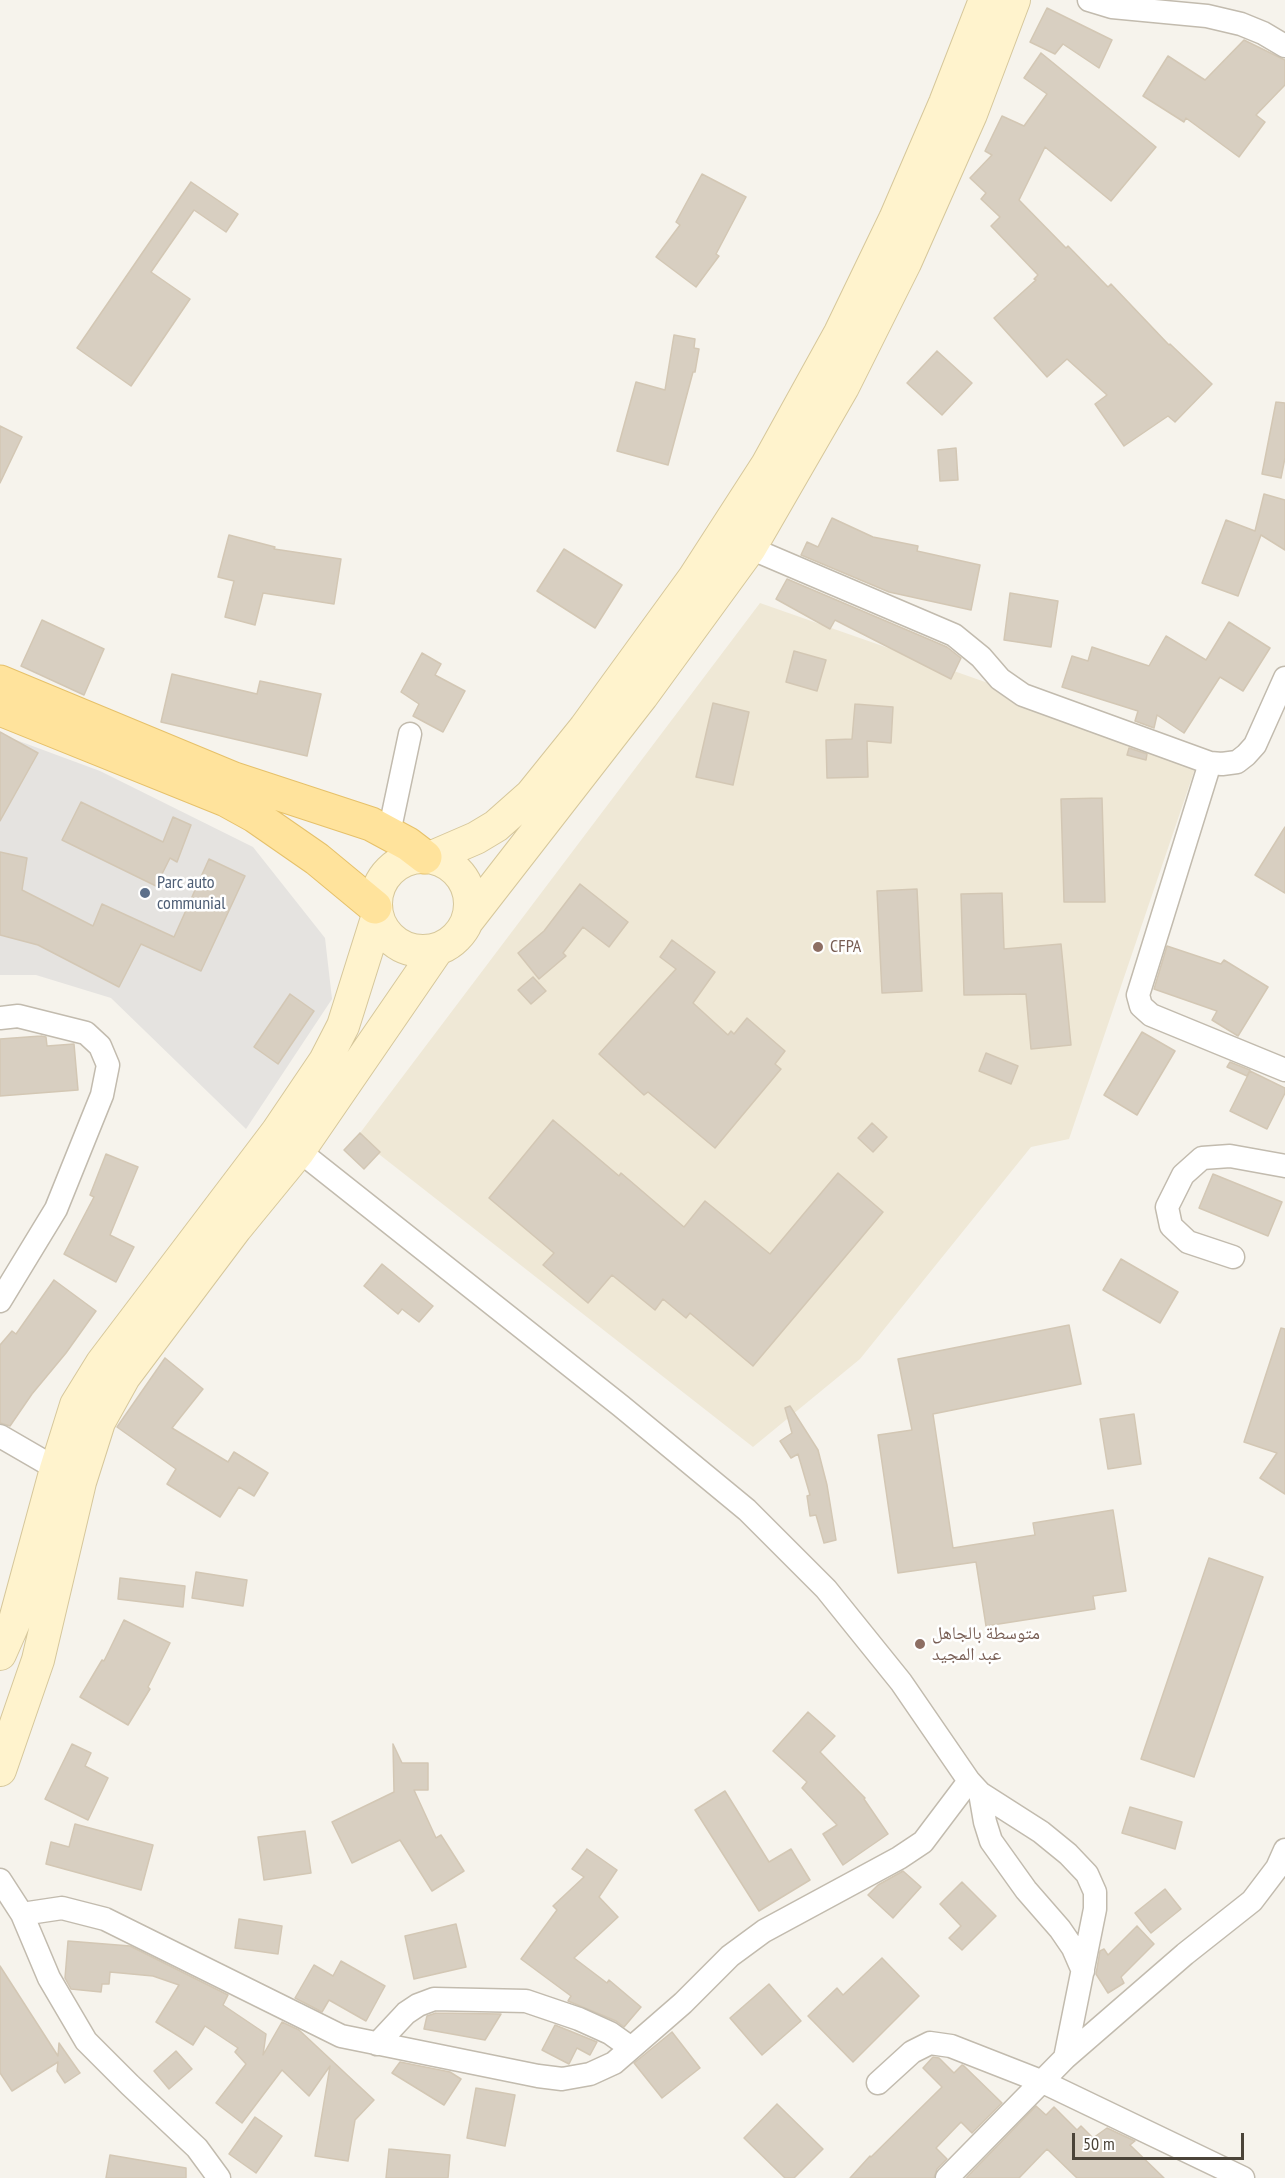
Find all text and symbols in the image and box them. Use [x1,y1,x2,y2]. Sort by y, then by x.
place label: Parc auto communial [157,872,225,914]
marker: Parc auto communial [138,886,152,900]
place label: CFPA [830,936,861,958]
marker: CFPA [811,940,825,954]
place label: متوسطة بالجاهل عبد المجيد [932,1623,1040,1666]
marker: متوسطة بالجاهل عبد المجيد [913,1637,927,1651]
scale bar [1075,2121,1248,2159]
text: 50 m [1083,2132,1115,2155]

